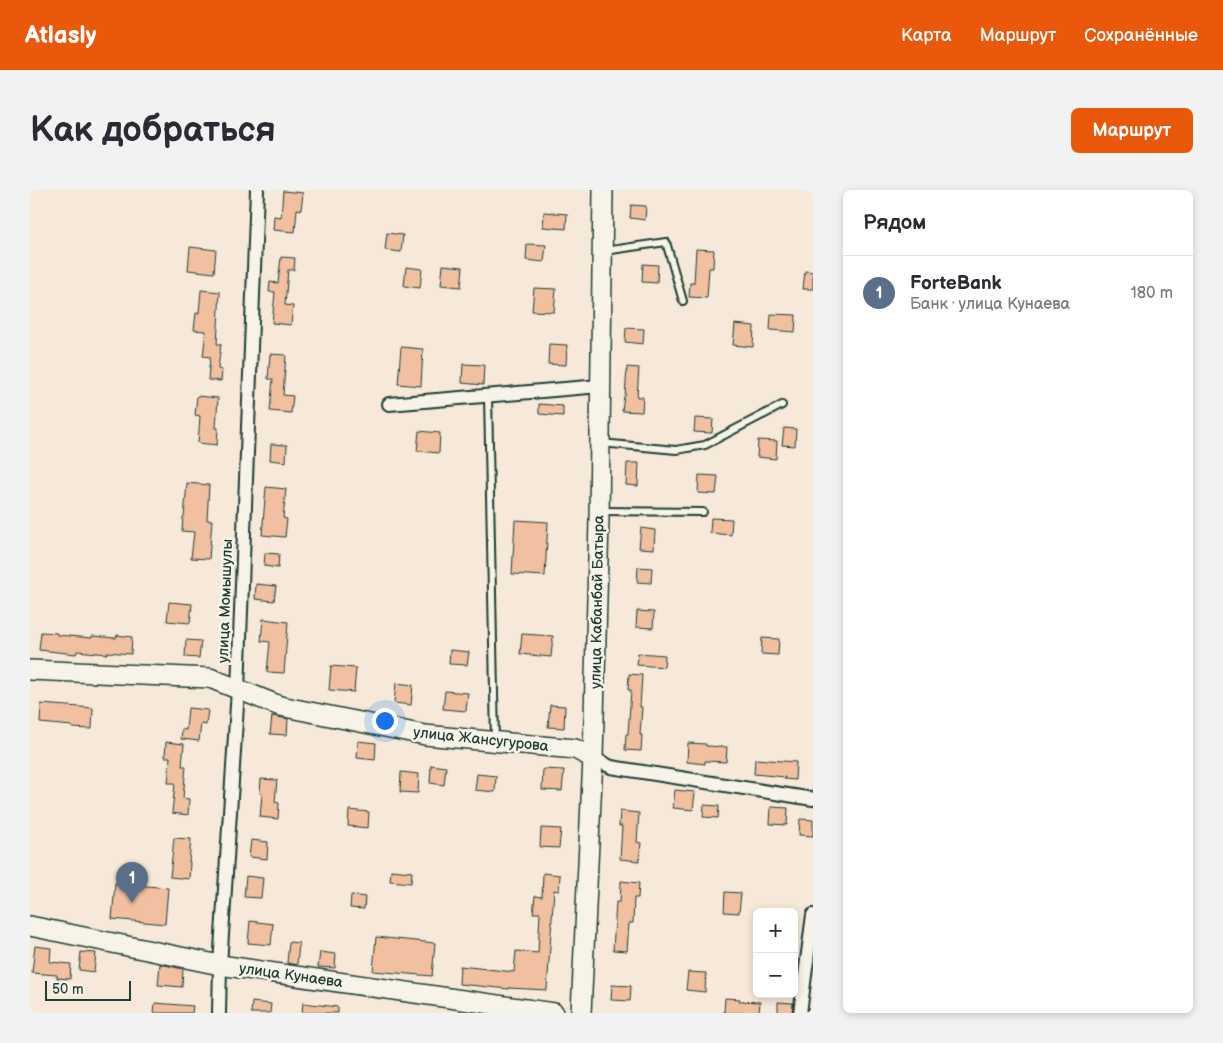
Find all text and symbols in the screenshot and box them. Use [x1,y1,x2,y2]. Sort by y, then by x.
text: Atlasly [25,21,96,50]
text: Карта [901,25,952,46]
text: Маршрут [980,25,1056,46]
text: Сохранённые [1084,25,1198,46]
button: Маршрут [1071,108,1193,153]
text: Как добраться [30,109,276,152]
text: Рядом [863,210,926,235]
text: ForteBank [910,272,1002,295]
text: 1 [876,284,882,303]
text: 180 m [1131,284,1173,303]
text: Банк · улица Кунаева [910,295,1070,314]
street label: улица Кабанбай Батыра [586,515,609,689]
street label: улица Момышулы [214,539,237,664]
your location [372,708,398,734]
street label: улица Жансугурова [412,723,550,756]
pin: 1 [116,862,148,903]
map controls [753,908,798,998]
button: + [753,908,798,953]
button: − [753,953,798,998]
street label: улица Кунаева [238,959,344,992]
scale bar [45,978,131,1001]
text: 50 m [52,981,84,998]

